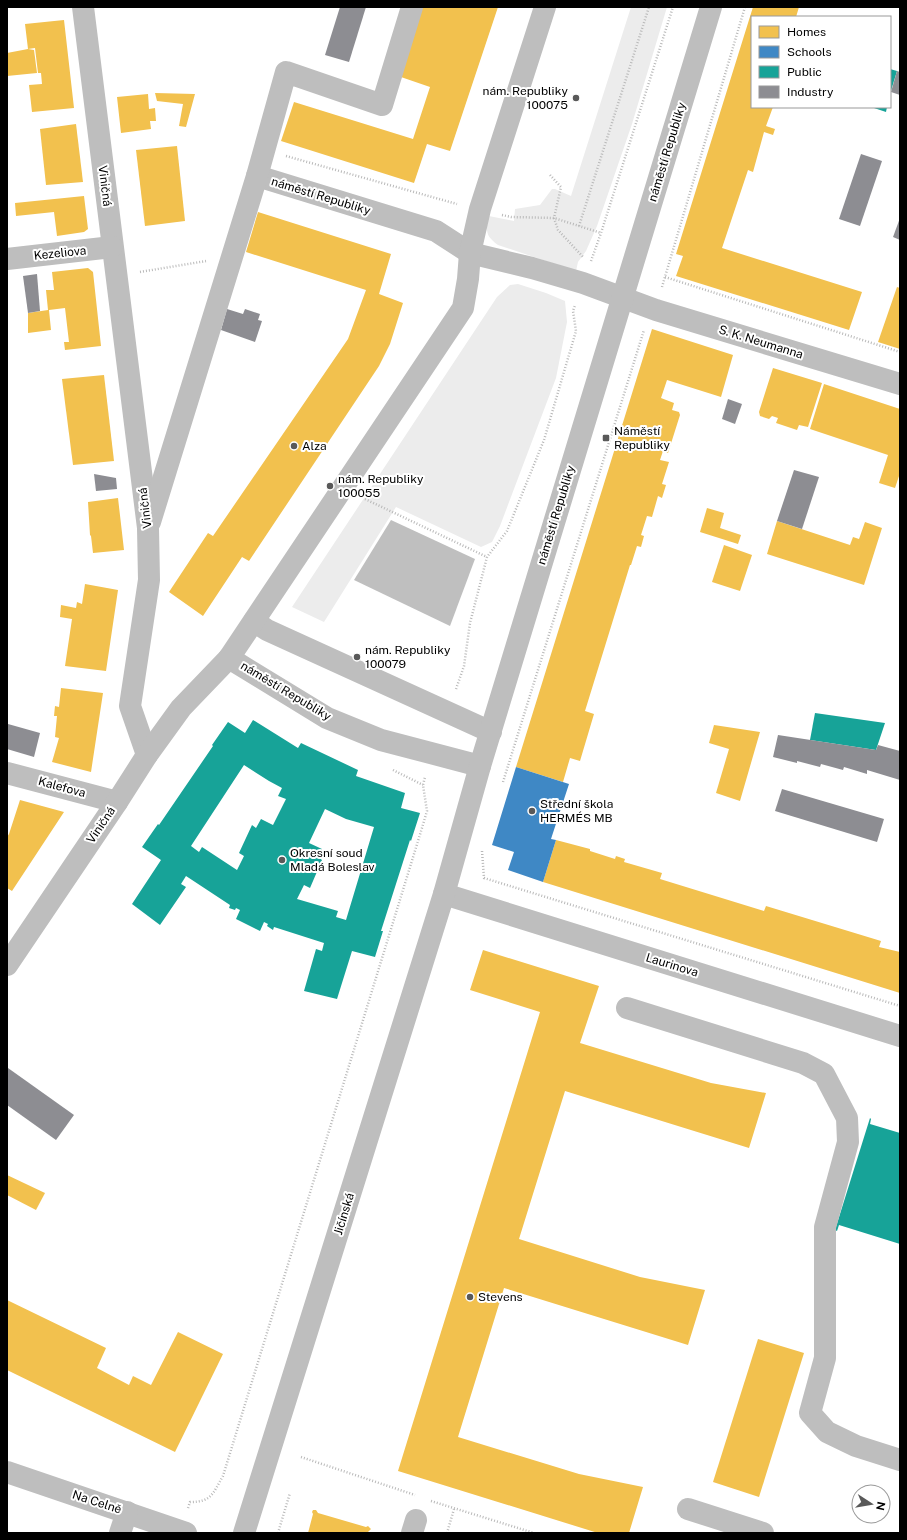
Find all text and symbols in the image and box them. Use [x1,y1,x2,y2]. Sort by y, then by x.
legend [751,16,891,108]
text: Homes [787,25,826,39]
text: Schools [787,45,832,59]
text: Public [787,65,822,79]
place label: nám. Republiky 100075 [483,84,569,112]
text: Industry [787,85,834,99]
marker: nám. Republiky 100075 [571,93,581,103]
street label: náměstí Republiky [645,100,689,203]
street label: Viničná [96,165,114,207]
street label: náměstí Republiky [270,174,373,218]
street label: Kezeliova [33,243,87,263]
street label: S. K. Neumanna [717,323,805,361]
place label: Náměstí Republiky [614,424,671,452]
marker: Náměstí Republiky [601,433,611,443]
place label: Alza [302,439,327,453]
marker: Alza [289,441,299,451]
street label: náměstí Republiky [534,463,578,566]
place label: nám. Republiky 100055 [338,472,424,500]
marker: nám. Republiky 100055 [325,481,335,491]
street label: Viničná [136,487,154,529]
place label: nám. Republiky 100079 [365,643,451,671]
marker: nám. Republiky 100079 [352,652,362,662]
street label: náměstí Republiky [238,658,334,724]
street label: Kalefova [37,774,87,800]
place label: Střední škola HERMÉS MB [540,797,613,825]
street label: Viničná [84,804,118,846]
marker: Střední škola HERMÉS MB [527,806,537,816]
place label: Okresní soud Mladá Boleslav [290,846,375,874]
marker: Okresní soud Mladá Boleslav [277,855,287,865]
street label: Laurinova [644,950,700,980]
street label: Jičínská [331,1191,357,1237]
place label: Stevens [478,1290,523,1304]
marker: Stevens [465,1292,475,1302]
north arrow [851,1484,891,1524]
street label: Na Celně [71,1487,124,1517]
text: N [874,1501,888,1512]

